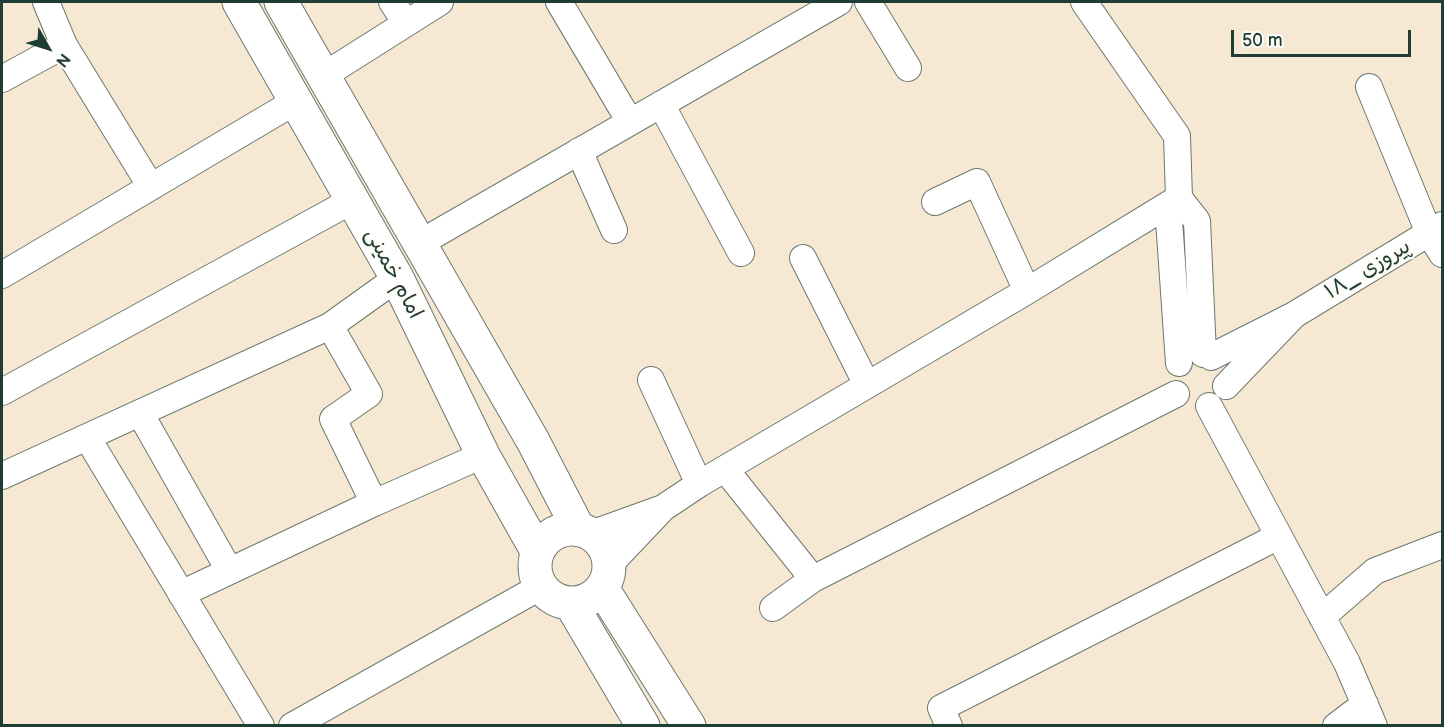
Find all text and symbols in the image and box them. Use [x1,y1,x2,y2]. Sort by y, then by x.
north arrow [18,18,78,78]
scale bar [1234,18,1414,56]
text: 50 m [1242,30,1283,51]
text: N [51,49,74,70]
street label: امام خمینی [359,224,427,324]
street label: پیروزی _۱۸ [1320,235,1416,305]

